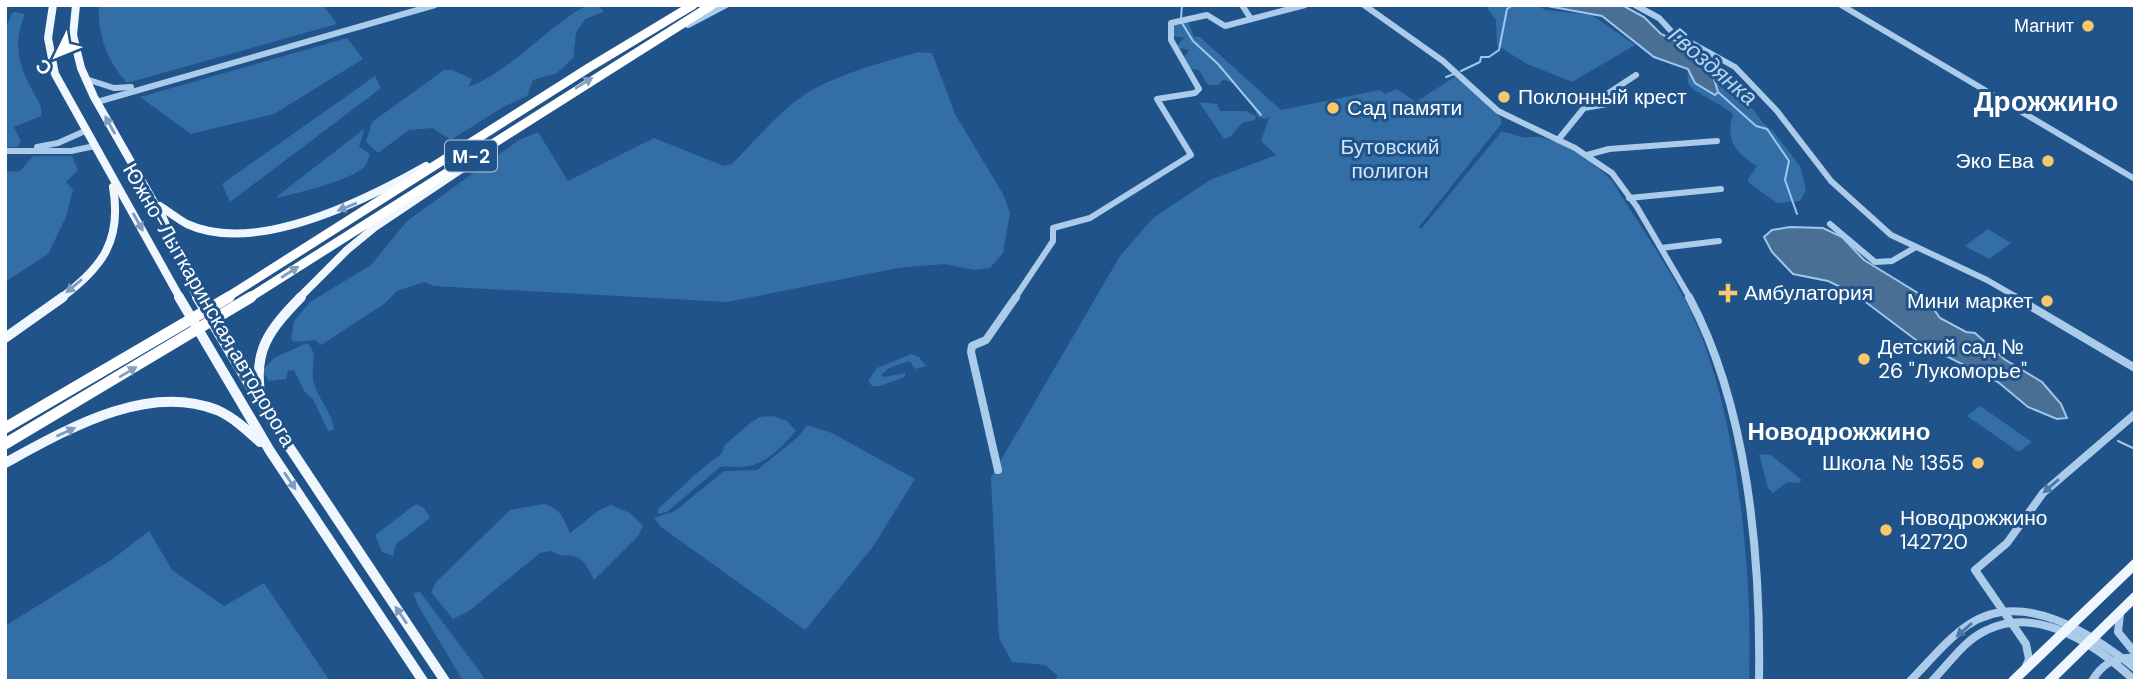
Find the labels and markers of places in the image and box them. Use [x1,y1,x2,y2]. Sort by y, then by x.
place label: Магнит [2014,14,2074,38]
marker: Магнит [2080,18,2096,34]
place label: Поклонный крест [1518,83,1687,111]
marker: Поклонный крест [1496,89,1512,105]
place label: Сад памяти [1347,94,1462,122]
marker: Сад памяти [1325,100,1341,116]
place label: Эко Ева [1956,147,2034,175]
marker: Эко Ева [2040,153,2056,169]
place label: Амбулатория [1744,279,1873,307]
marker: Амбулатория [1718,283,1738,303]
place label: Мини маркет [1907,287,2033,315]
marker: Мини маркет [2039,293,2055,309]
place label: Детский сад № 26 "Лукоморье" [1878,333,2027,385]
marker: Детский сад № 26 "Лукоморье" [1856,351,1872,367]
place label: Школа № 1355 [1822,449,1964,477]
marker: Школа № 1355 [1970,455,1986,471]
place label: Новодрожжино 142720 [1900,504,2047,556]
marker: Новодрожжино 142720 [1878,522,1894,538]

